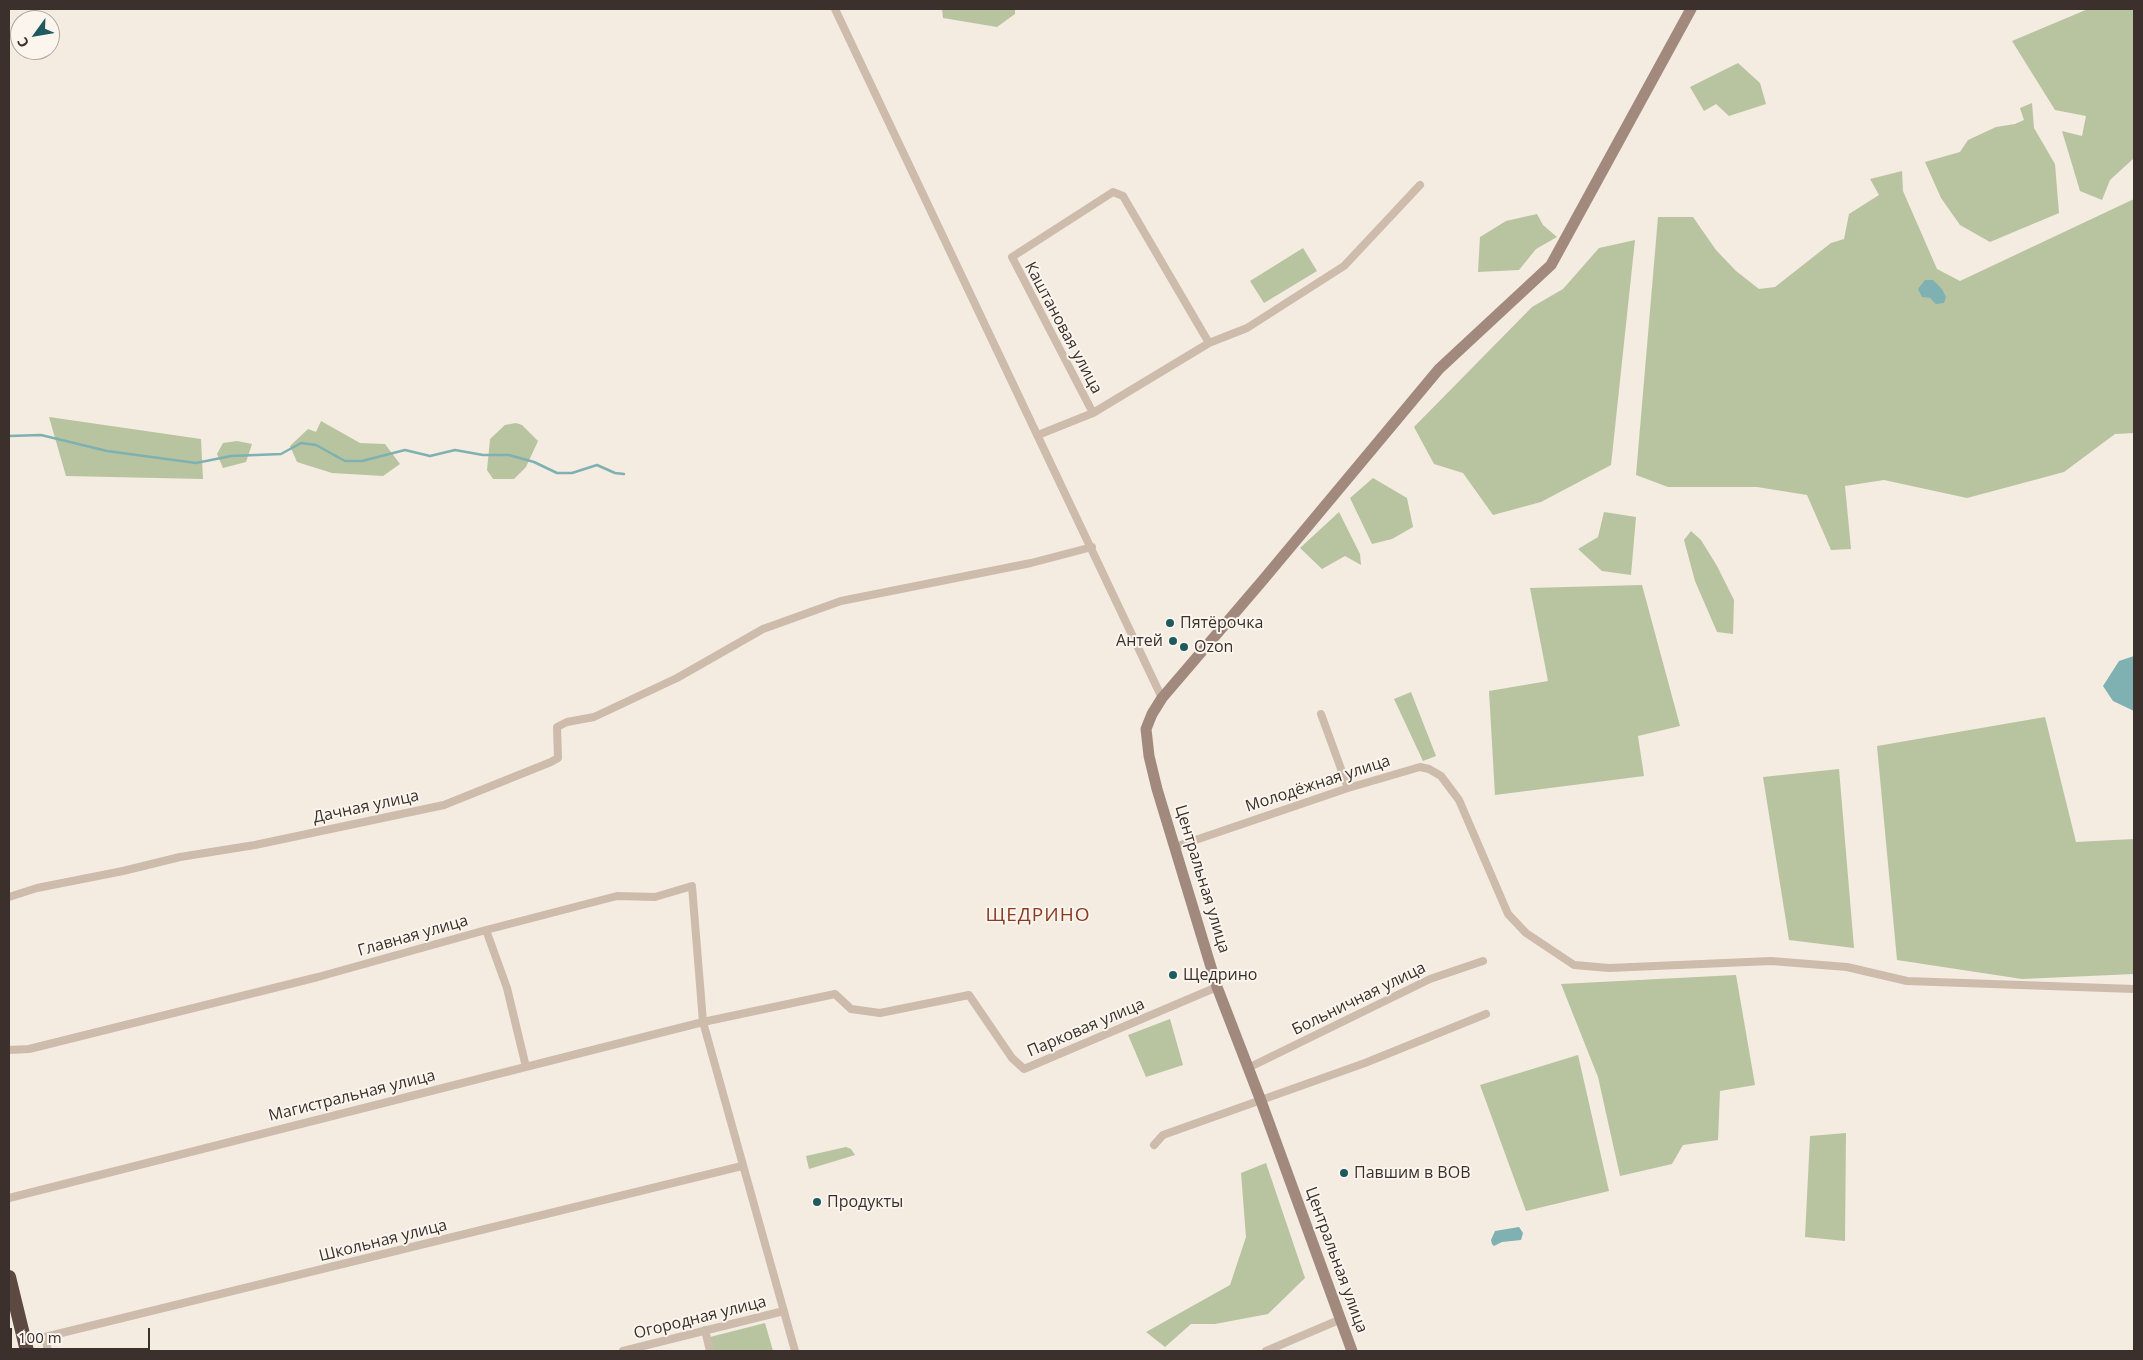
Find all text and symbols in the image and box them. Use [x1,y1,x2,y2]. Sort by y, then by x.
north arrow [10,10,60,60]
text: С [12,34,33,52]
street label: Каштановая улица [1020,259,1106,397]
place label: Пятёрочка [1180,613,1263,633]
marker: Пятёрочка [1164,617,1176,629]
place label: Антей [1116,631,1163,651]
marker: Антей [1167,635,1179,647]
place label: Ozon [1194,637,1233,657]
marker: Ozon [1178,641,1190,653]
street label: Молодёжная улица [1243,752,1393,816]
street label: Дачная улица [311,786,421,828]
street label: Центральная улица [1170,803,1234,955]
district label: ЩЕДРИНО [985,905,1091,927]
street label: Главная улица [356,911,470,961]
street label: Больничная улица [1289,958,1429,1040]
place label: Щедрино [1183,965,1257,985]
marker: Щедрино [1167,969,1179,981]
street label: Парковая улица [1024,995,1148,1061]
street label: Магистральная улица [267,1066,437,1126]
place label: Павшим в ВОВ [1354,1163,1470,1183]
marker: Павшим в ВОВ [1338,1167,1350,1179]
street label: Центральная улица [1301,1184,1371,1336]
place label: Продукты [827,1192,903,1212]
marker: Продукты [811,1196,823,1208]
street label: Школьная улица [317,1216,449,1266]
street label: Огородная улица [632,1292,768,1344]
scale bar [12,1318,152,1350]
text: 100 m [18,1327,62,1347]

